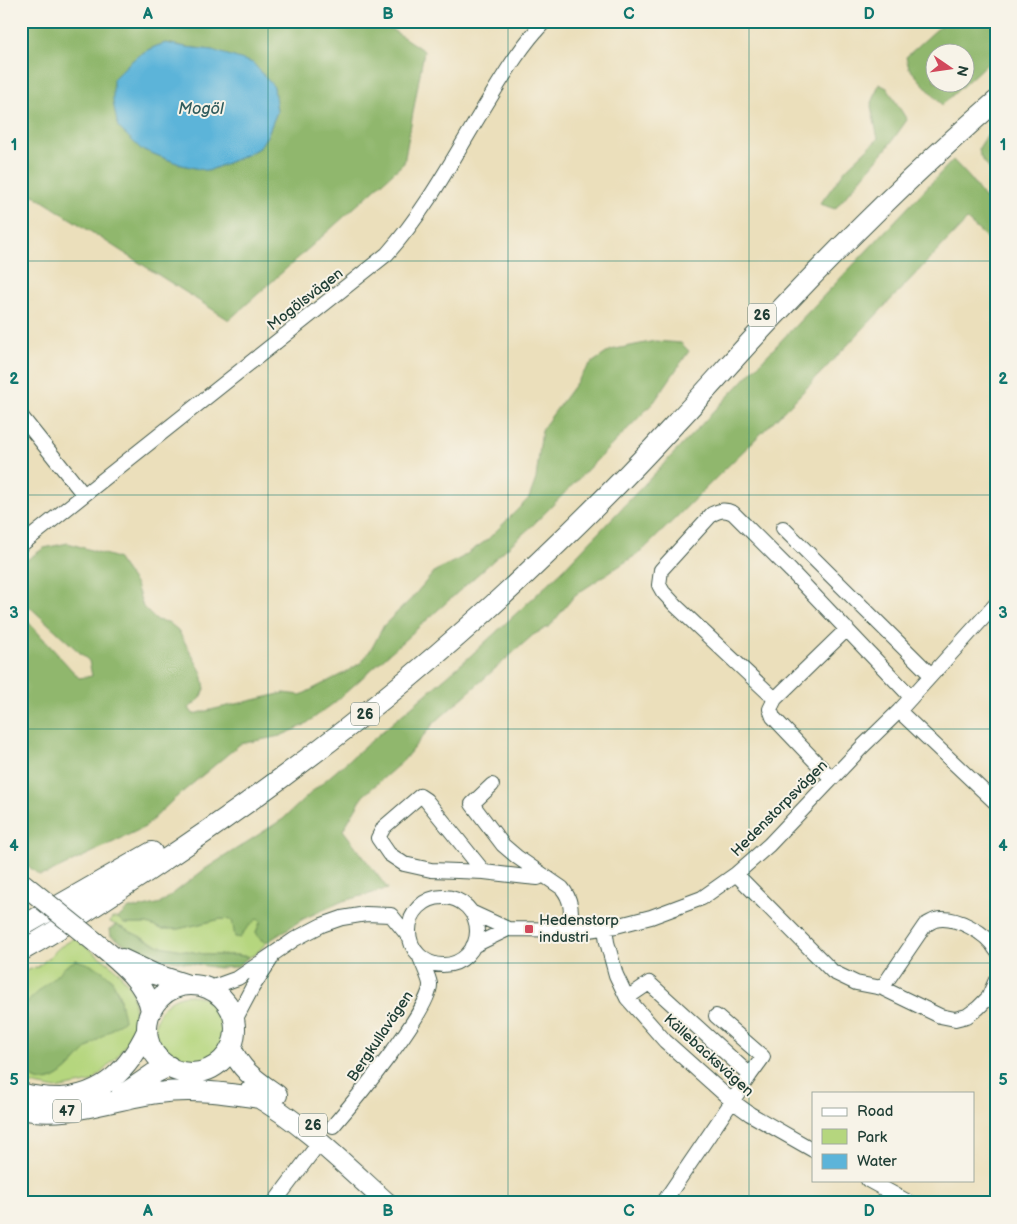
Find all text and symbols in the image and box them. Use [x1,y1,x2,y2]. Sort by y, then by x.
text: A [142,5,153,24]
text: B [382,5,394,24]
text: C [623,5,635,24]
text: D [863,5,875,24]
north arrow [924,42,974,92]
text: N [953,64,972,78]
water label: Mogöl [178,100,225,119]
text: 1 [11,136,17,155]
text: 1 [1000,136,1006,155]
street label: Mogölsvägen [264,264,347,335]
road number: 26 [748,304,776,326]
text: 2 [9,370,19,389]
text: 2 [998,370,1008,389]
text: 3 [9,604,19,623]
text: 3 [998,604,1008,623]
road number: 26 [351,702,379,726]
street label: Hedenstorpsvägen [727,756,832,861]
text: 4 [9,837,19,856]
text: 4 [998,837,1008,856]
place label: Hedenstorp industri [539,911,619,947]
marker: Hedenstorp industri [523,923,535,935]
street label: Bergkullavägen [343,987,418,1085]
street label: Källebacksvägen [660,1010,758,1101]
text: 5 [9,1071,19,1090]
text: 5 [998,1071,1008,1090]
legend [812,1092,974,1182]
road number: 47 [53,1100,81,1122]
text: Road [857,1102,893,1121]
road number: 26 [299,1114,327,1136]
text: Park [857,1128,888,1147]
text: Water [857,1152,897,1171]
text: A [142,1202,153,1221]
text: B [382,1202,394,1221]
text: C [623,1202,635,1221]
text: D [863,1202,875,1221]

